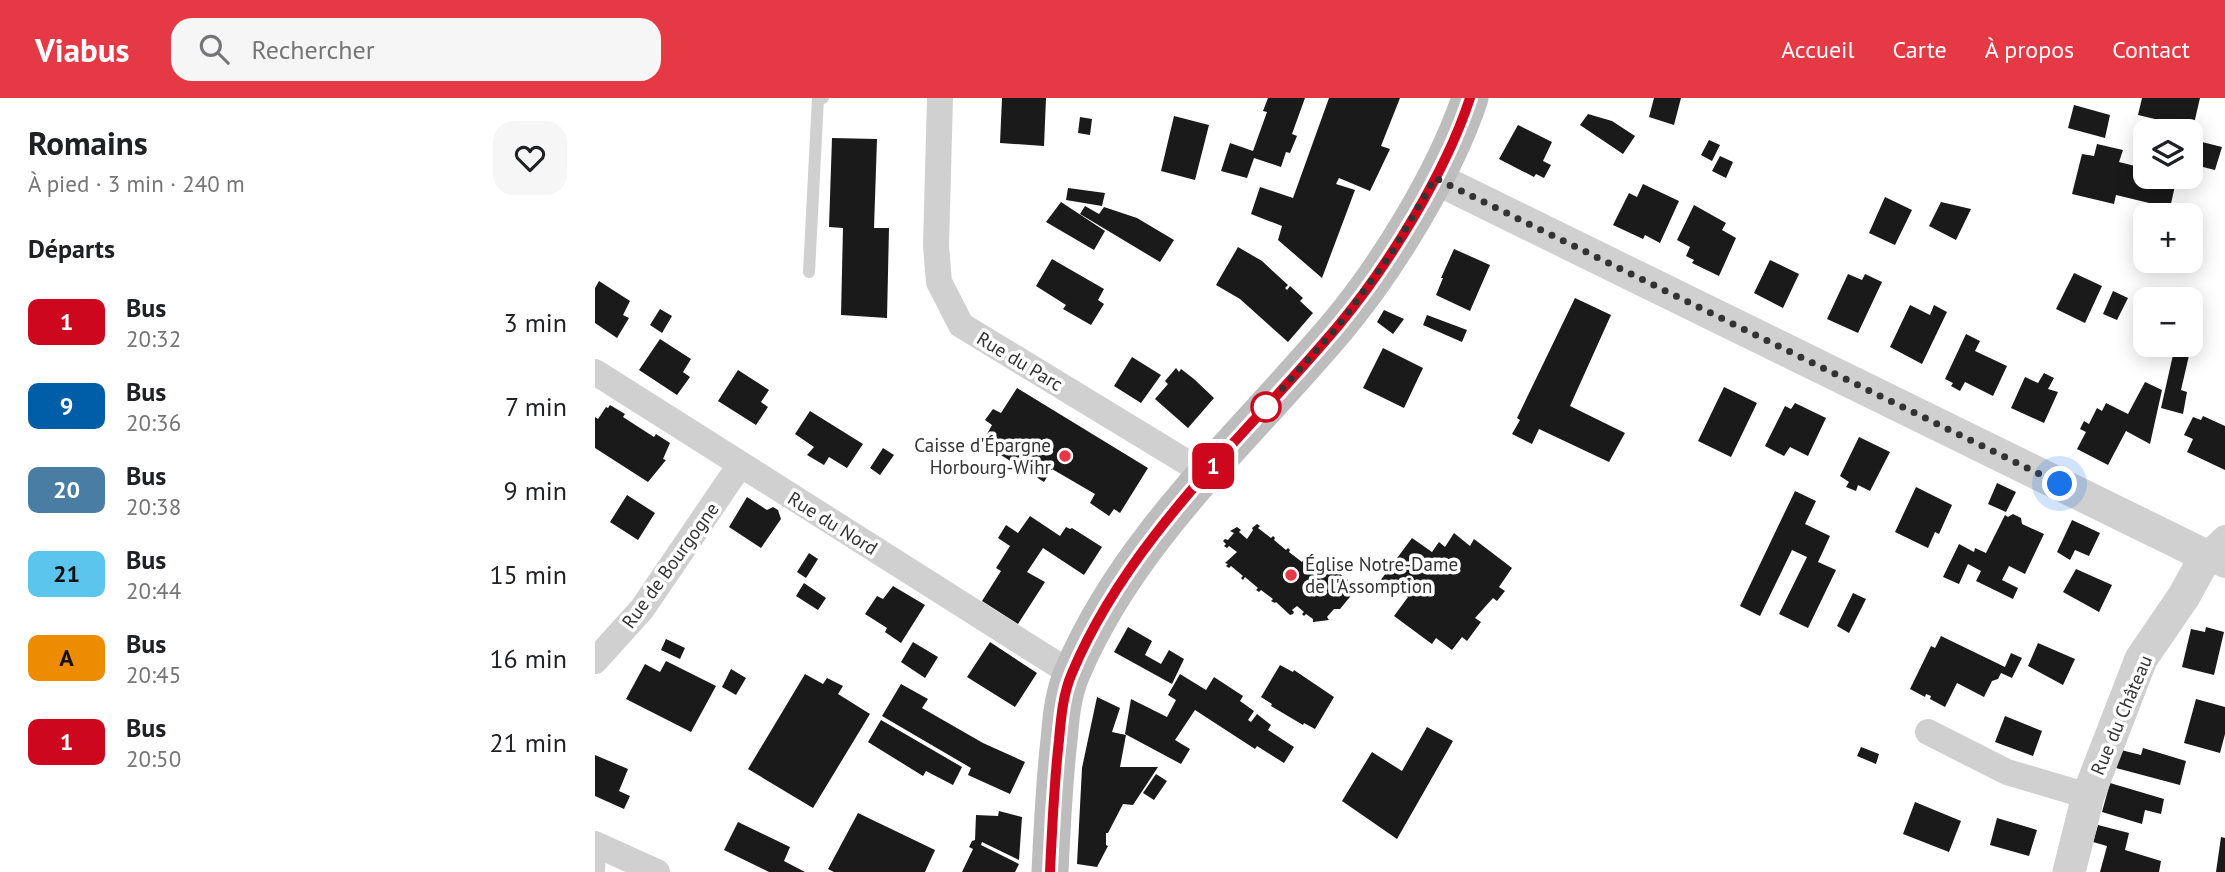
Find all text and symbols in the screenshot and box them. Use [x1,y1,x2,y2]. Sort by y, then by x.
search box [171,18,661,81]
text: Viabus [35,28,129,71]
icon: search [195,30,233,68]
text: Rechercher [251,33,375,66]
text: Accueil [1781,34,1855,65]
text: Carte [1893,34,1947,65]
text: À propos [1985,34,2074,65]
text: Contact [2112,34,2190,65]
map controls [2133,119,2203,357]
button: layers [2133,119,2203,189]
text: Romains [28,121,148,164]
button: heart [493,121,567,195]
text: À pied · 3 min · 240 m [28,169,245,198]
button: + [2133,203,2203,273]
text: Départs [28,232,115,265]
button: − [2133,287,2203,357]
text: Bus [126,291,166,324]
text: 1 [60,306,73,337]
text: 3 min [504,306,567,339]
text: 20:32 [126,324,181,353]
street label: Rue du Parc [973,326,1067,396]
text: Bus [126,375,166,408]
text: 9 [60,390,73,421]
text: 7 min [505,390,567,423]
unlabelled marker [1251,392,1281,422]
text: 20:36 [126,408,181,437]
place label: Caisse d'Épargne Horbourg-Wihr [914,433,1052,479]
line badge: 1 [1190,443,1236,489]
marker: Caisse d'Épargne Horbourg-Wihr [1057,448,1073,464]
text: 1 [1206,450,1220,481]
text: Bus [126,459,166,492]
your location [2042,466,2077,501]
text: 20 [53,474,80,505]
text: 9 min [504,474,567,507]
street label: Rue du Nord [784,486,882,560]
text: 20:38 [126,492,181,521]
street label: Rue de Bourgogne [616,497,724,633]
text: Bus [126,543,166,576]
place label: Église Notre-Dame de l'Assomption [1305,552,1458,598]
text: 21 [53,558,80,589]
text: 15 min [489,558,567,591]
marker: Église Notre-Dame de l'Assomption [1283,567,1299,583]
text: 20:44 [126,576,181,605]
text: Bus [126,627,166,660]
text: A [59,642,74,673]
text: 16 min [489,642,567,675]
street label: Rue du Château [2085,651,2157,779]
text: 20:45 [126,660,181,689]
text: Bus [126,711,166,744]
text: 1 [60,726,73,757]
text: 21 min [489,726,567,759]
text: 20:50 [126,744,181,773]

